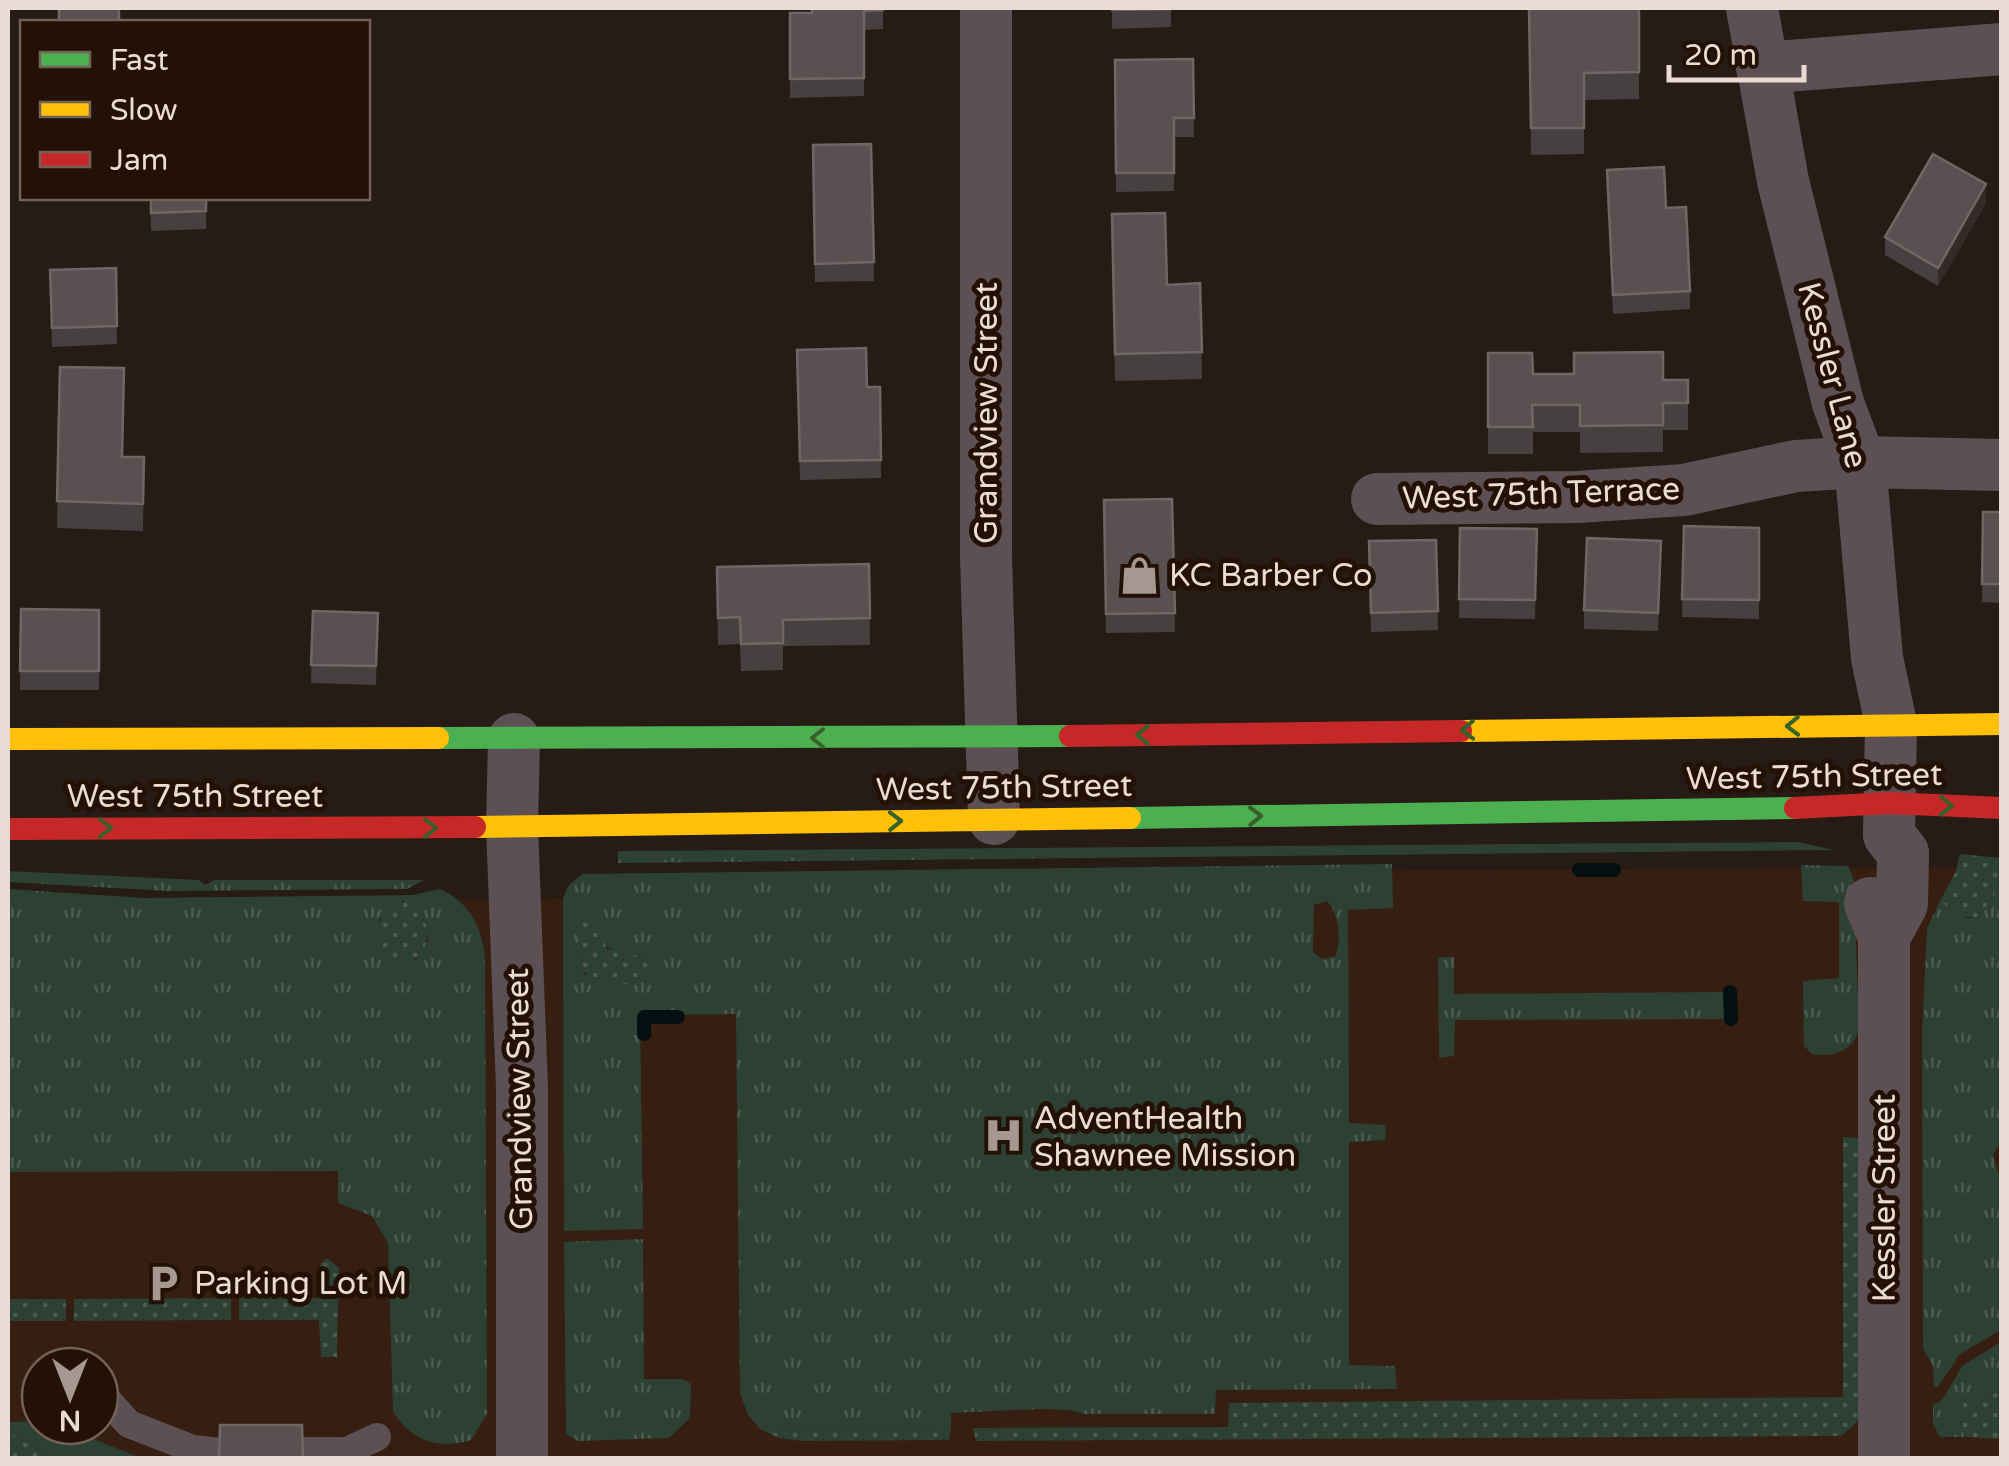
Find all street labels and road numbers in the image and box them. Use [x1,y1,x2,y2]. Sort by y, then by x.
street label: Kessler Lane [1789,278,1875,472]
street label: Grandview Street [968,282,1006,544]
street label: West 75th Terrace [1401,470,1681,518]
street label: West 75th Street [1685,756,1943,798]
street label: West 75th Street [875,767,1133,809]
street label: West 75th Street [67,778,323,816]
street label: Grandview Street [499,968,541,1230]
street label: Kessler Street [1866,1094,1904,1302]

